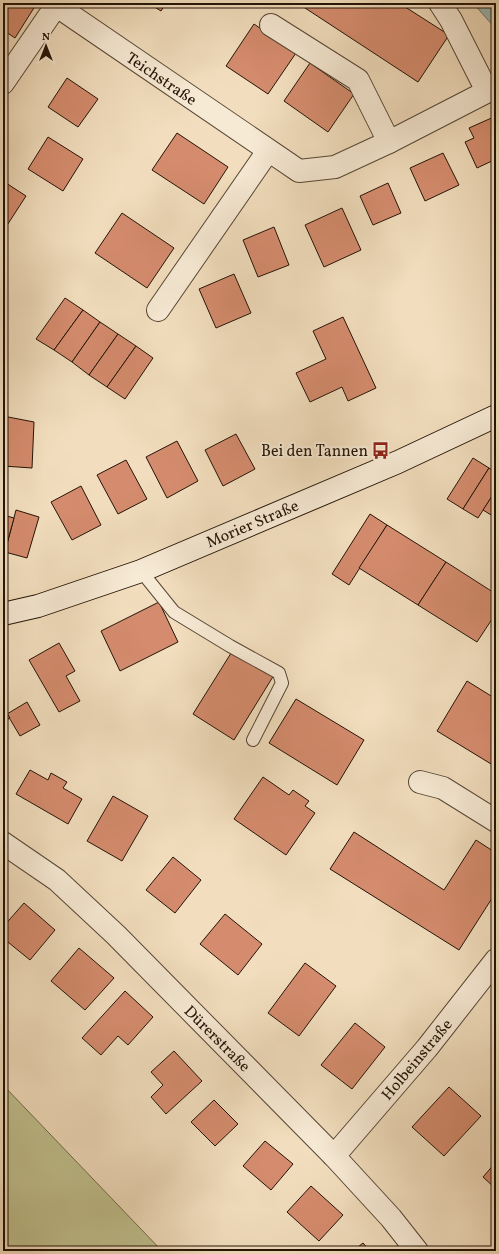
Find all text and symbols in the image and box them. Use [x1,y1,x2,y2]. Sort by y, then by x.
north arrow [26,26,66,66]
text: N [42,30,50,45]
street label: Teichstraße [121,48,201,111]
bus stop icon: Bei den Tannen [371,440,391,460]
place label: Bei den Tannen [261,441,368,463]
street label: Morier Straße [203,495,302,554]
street label: Dürerstraße [178,1001,255,1078]
street label: Holbeinstraße [377,1015,458,1106]

